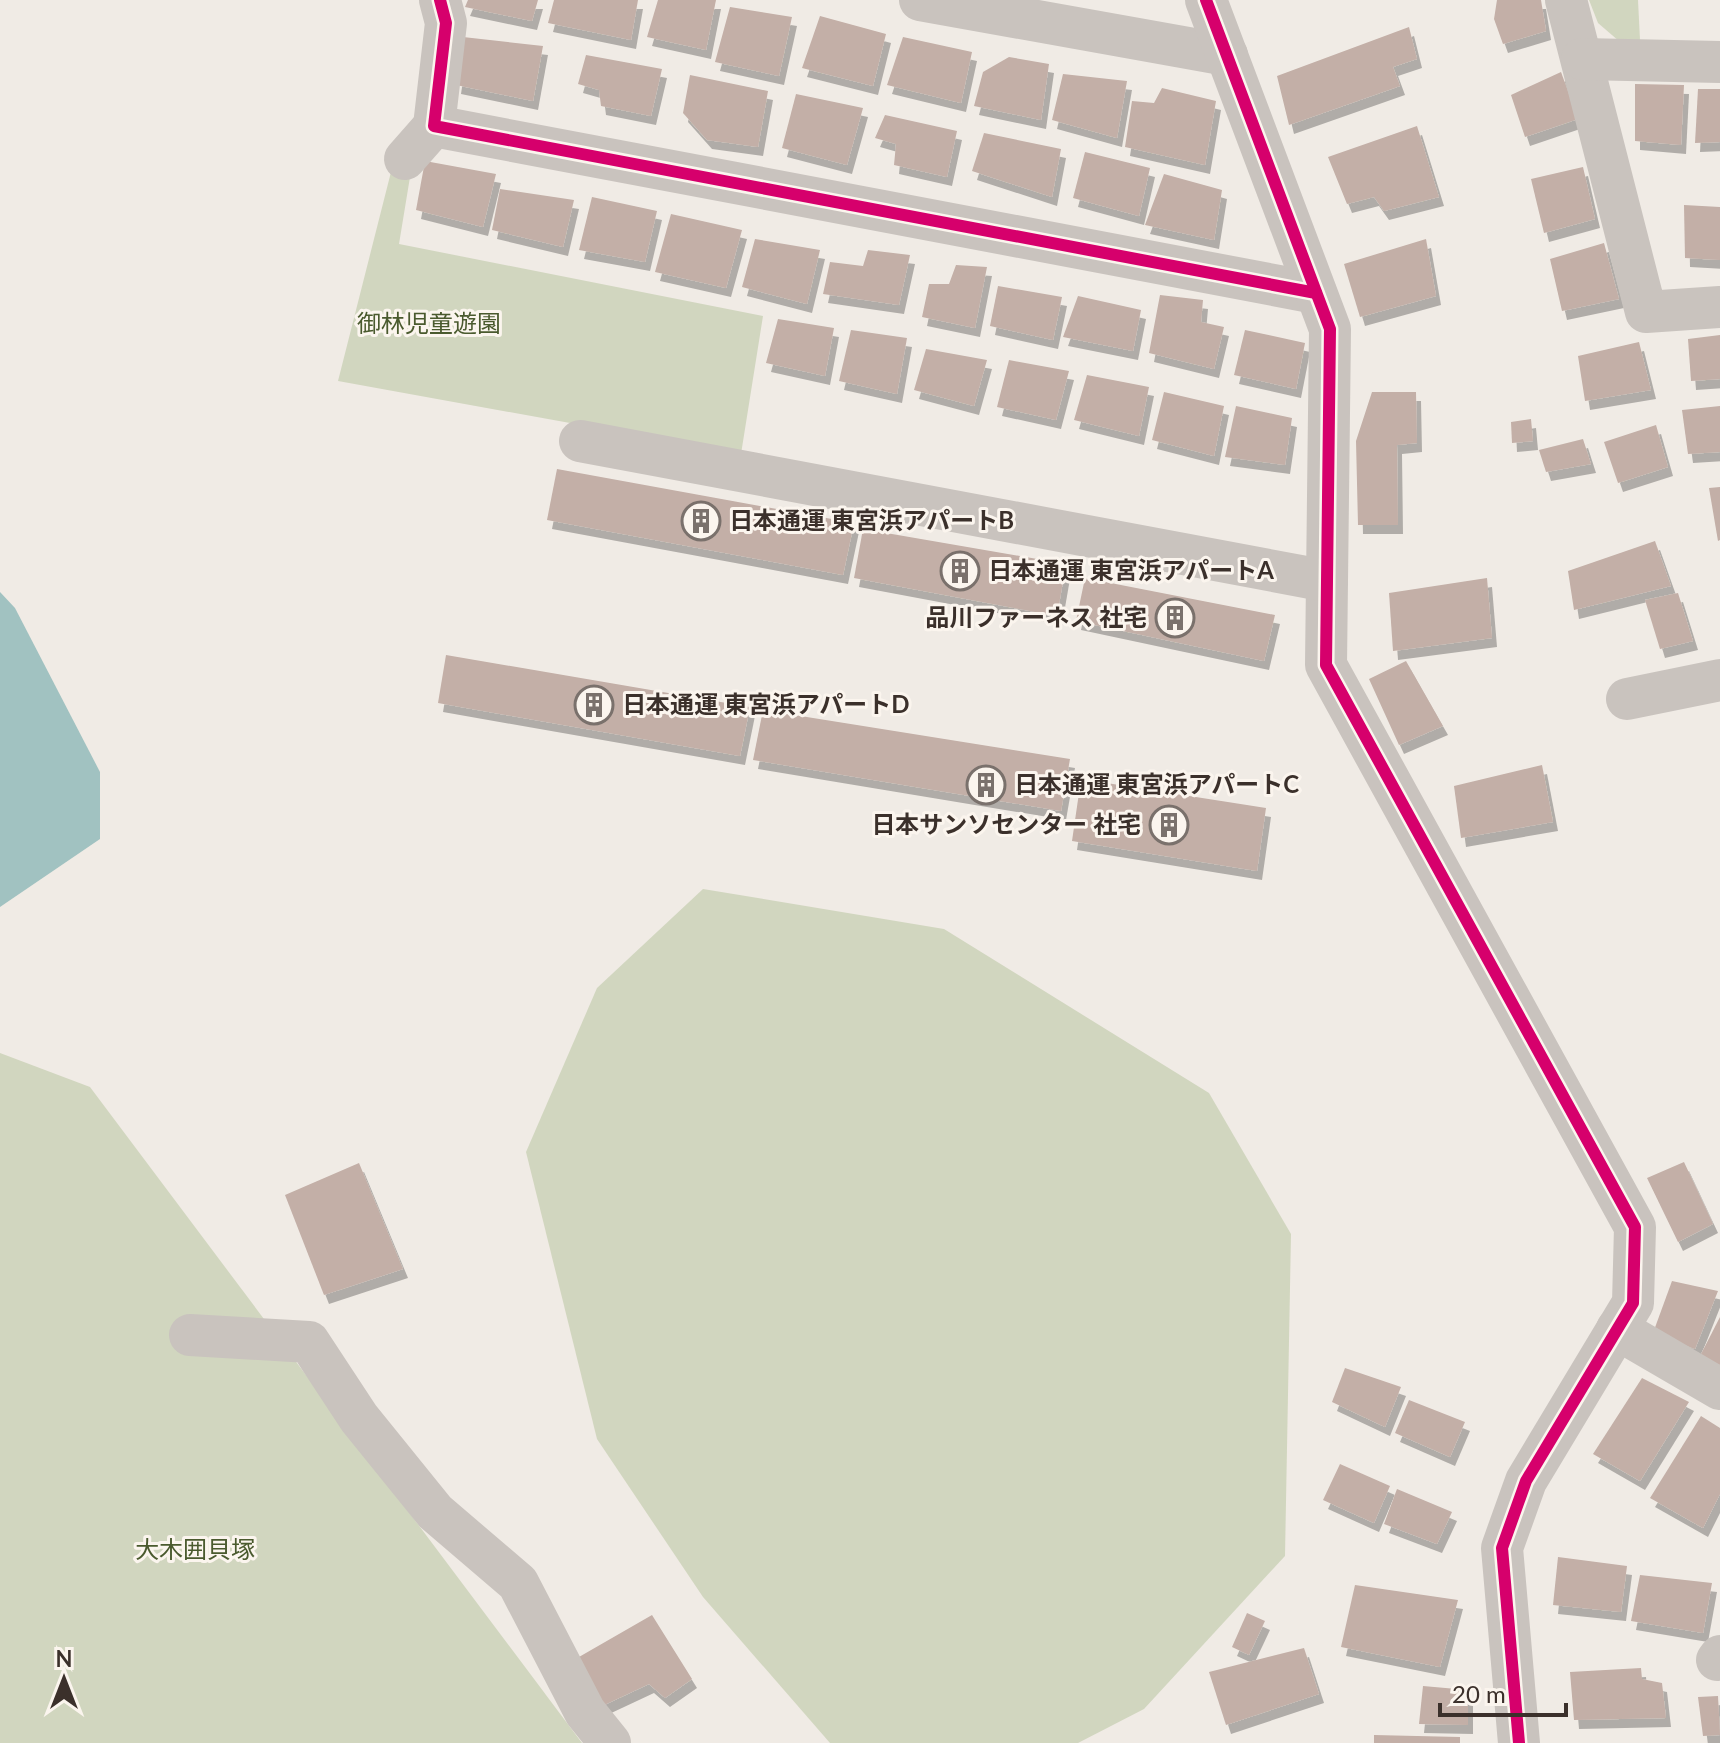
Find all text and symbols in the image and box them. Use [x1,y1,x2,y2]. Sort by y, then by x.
park label: 御林児童遊園 [357,308,501,337]
building icon: 日本通運 東宮浜アパートB [680,500,722,542]
place label: 日本通運 東宮浜アパートB [729,505,1014,534]
building icon: 日本通運 東宮浜アパートA [939,550,981,592]
place label: 日本通運 東宮浜アパートA [988,555,1274,584]
building icon: 品川ファーネス 社宅 [1154,597,1196,639]
place label: 品川ファーネス 社宅 [925,602,1147,631]
building icon: 日本通運 東宮浜アパートD [573,684,615,726]
place label: 日本通運 東宮浜アパートD [622,689,910,718]
building icon: 日本通運 東宮浜アパートC [965,764,1007,806]
place label: 日本通運 東宮浜アパートC [1014,769,1299,798]
building icon: 日本サンソセンター 社宅 [1148,804,1190,846]
place label: 日本サンソセンター 社宅 [871,809,1141,838]
park label: 大木囲貝塚 [135,1534,255,1563]
north arrow [24,1639,104,1719]
text: N [56,1645,72,1672]
scale bar [1440,1667,1566,1717]
text: 20 m [1452,1679,1506,1708]

